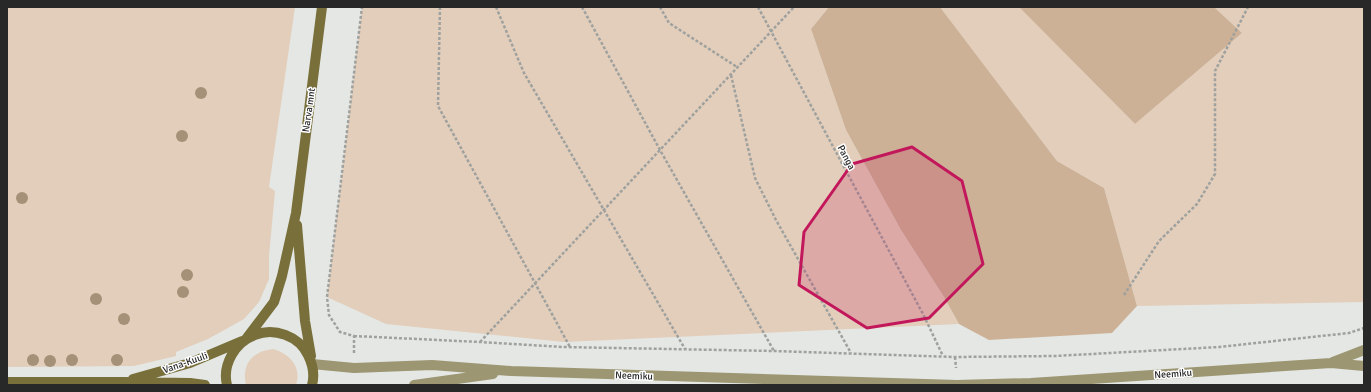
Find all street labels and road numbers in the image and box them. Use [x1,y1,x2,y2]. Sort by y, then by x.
street label: Narva mnt [300,87,318,133]
street label: Panga [835,143,858,172]
street label: Vana-Kuuli [161,350,209,376]
street label: Neemiku [1154,367,1192,381]
street label: Neemiku [615,369,653,383]

